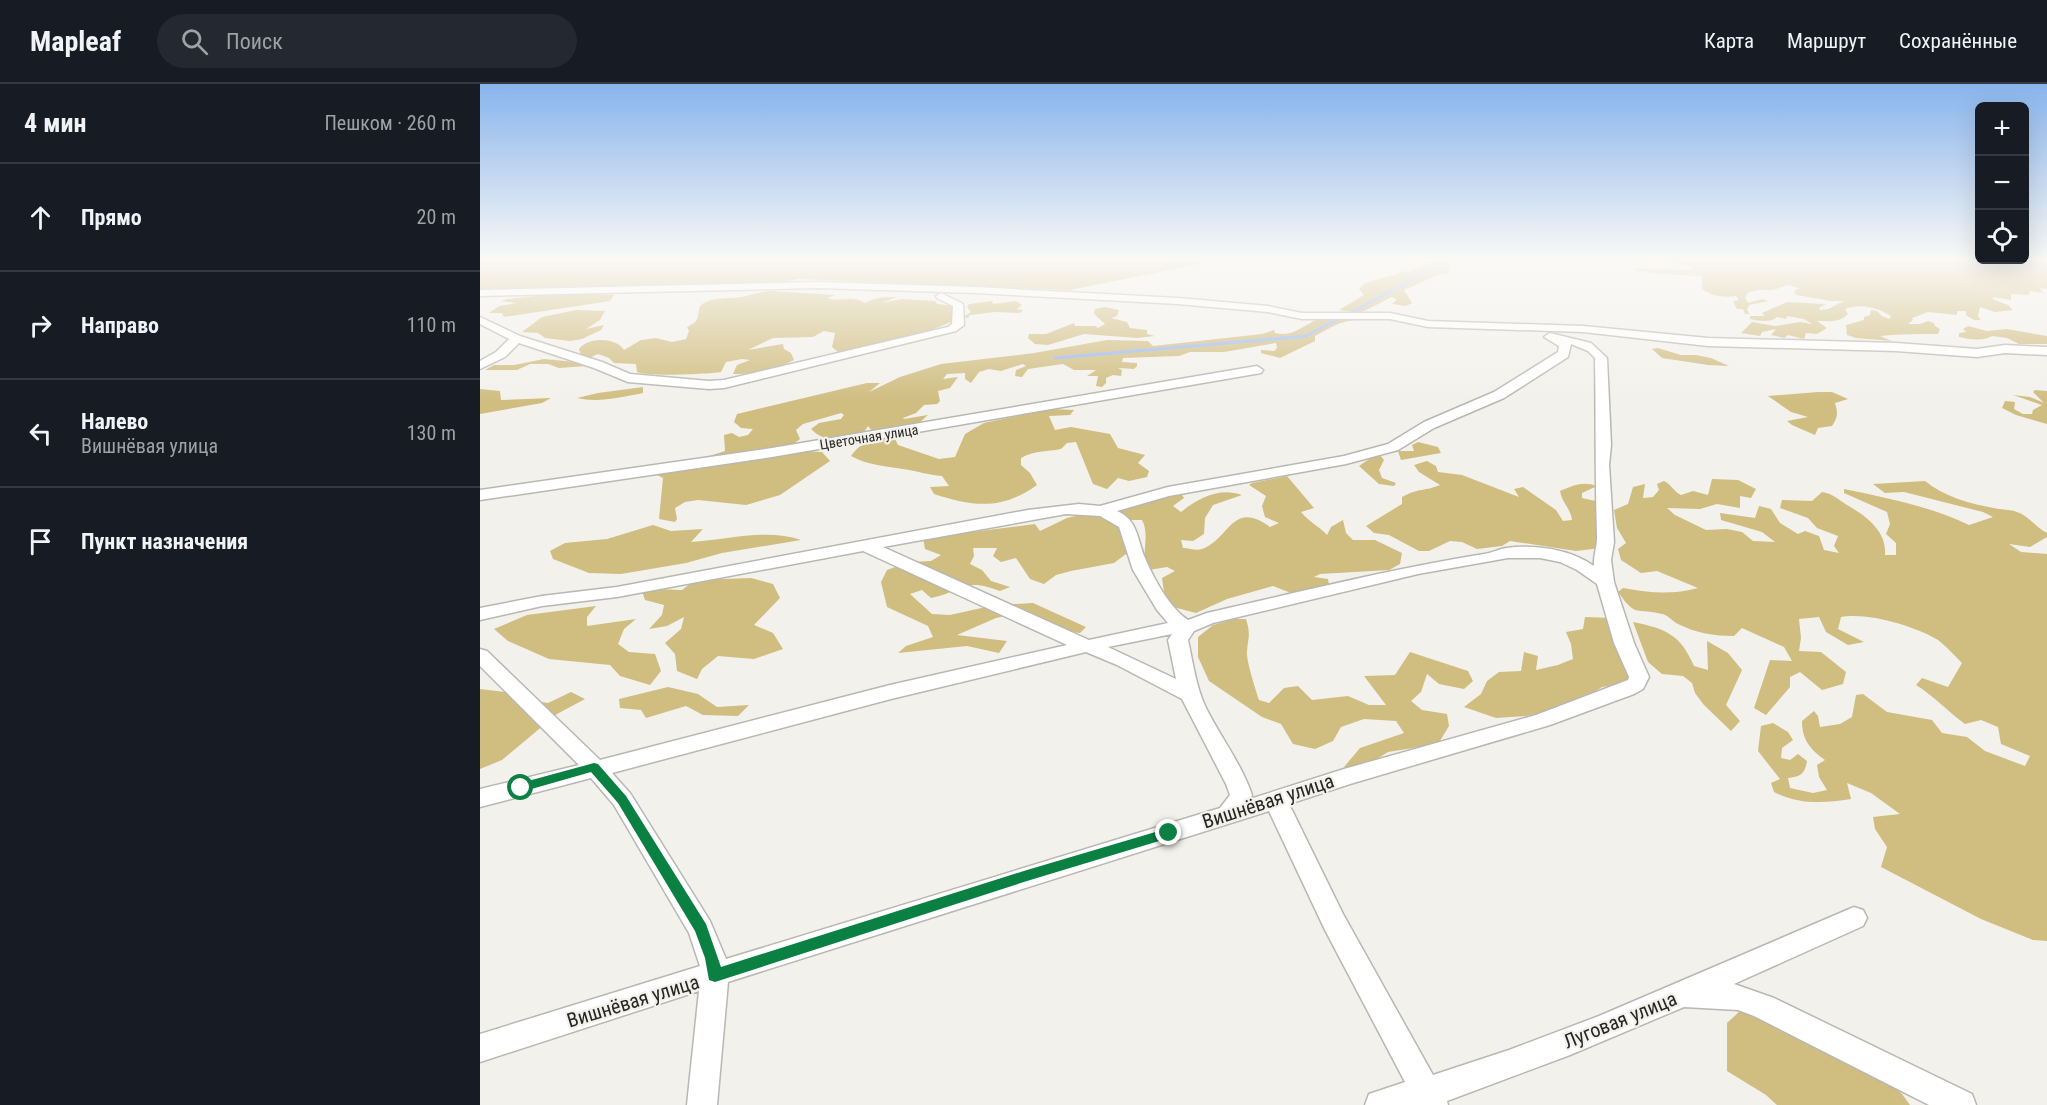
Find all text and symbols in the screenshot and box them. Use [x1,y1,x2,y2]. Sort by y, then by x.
search box [157,14,577,68]
text: Mapleaf [30,25,121,58]
icon: search [178,25,211,58]
text: Поиск [226,29,283,54]
text: Карта [1704,29,1754,53]
text: Маршрут [1787,29,1866,53]
text: Сохранённые [1899,29,2017,53]
map controls [1975,102,2029,264]
button: + [1975,102,2029,156]
text: 4 мин [24,108,86,138]
text: Пешком · 260 m [324,111,456,135]
button: − [1975,156,2029,210]
icon: ahead [24,201,57,234]
text: Прямо [81,205,142,230]
text: 20 m [417,205,456,229]
button: locate [1975,210,2029,264]
icon: right [24,309,57,342]
text: Направо [81,313,159,338]
text: 110 m [407,313,456,337]
text: Налево [81,409,148,434]
icon: left [24,417,57,450]
text: 130 m [407,421,456,445]
street label: Цветочная улица [819,421,919,453]
text: Вишнёвая улица [81,434,218,458]
icon: arrive [24,525,57,558]
text: Пункт назначения [81,529,248,554]
street label: Вишнёвая улица [1199,768,1337,834]
route start [507,774,533,800]
route end [1155,819,1181,845]
street label: Вишнёвая улица [564,969,702,1033]
street label: Луговая улица [1560,986,1680,1054]

